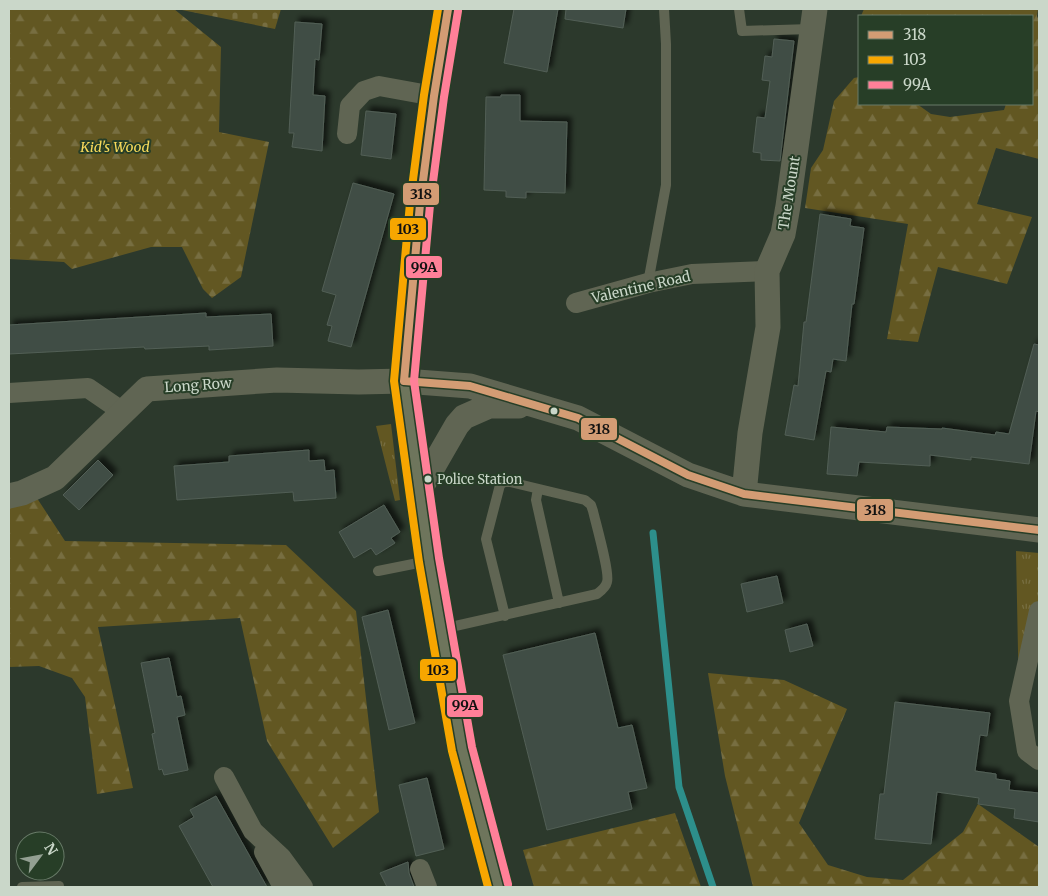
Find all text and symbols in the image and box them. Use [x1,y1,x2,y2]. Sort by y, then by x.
legend [858,15,1033,105]
text: 318 [903,25,926,44]
text: 103 [903,50,927,69]
text: 99A [903,75,931,94]
park label: Kid's Wood [79,138,150,156]
street label: The Mount [774,154,804,231]
line badge: 318 [402,182,440,206]
text: 318 [410,185,432,203]
line badge: 103 [389,217,427,241]
text: 103 [397,220,419,238]
line badge: 99A [405,255,443,279]
text: 99A [411,258,438,276]
street label: Valentine Road [589,267,693,307]
street label: Long Row [164,374,232,396]
unlabelled marker [549,406,559,416]
line badge: 318 [580,417,618,441]
text: 318 [588,420,610,438]
place label: Police Station [437,471,523,488]
marker: Police Station [423,474,433,484]
line badge: 318 [856,498,894,522]
text: 318 [864,501,886,519]
line badge: 103 [419,658,457,682]
text: 103 [427,661,449,679]
line badge: 99A [446,694,484,718]
text: 99A [452,696,479,714]
north arrow [15,831,65,881]
text: N [40,840,62,859]

